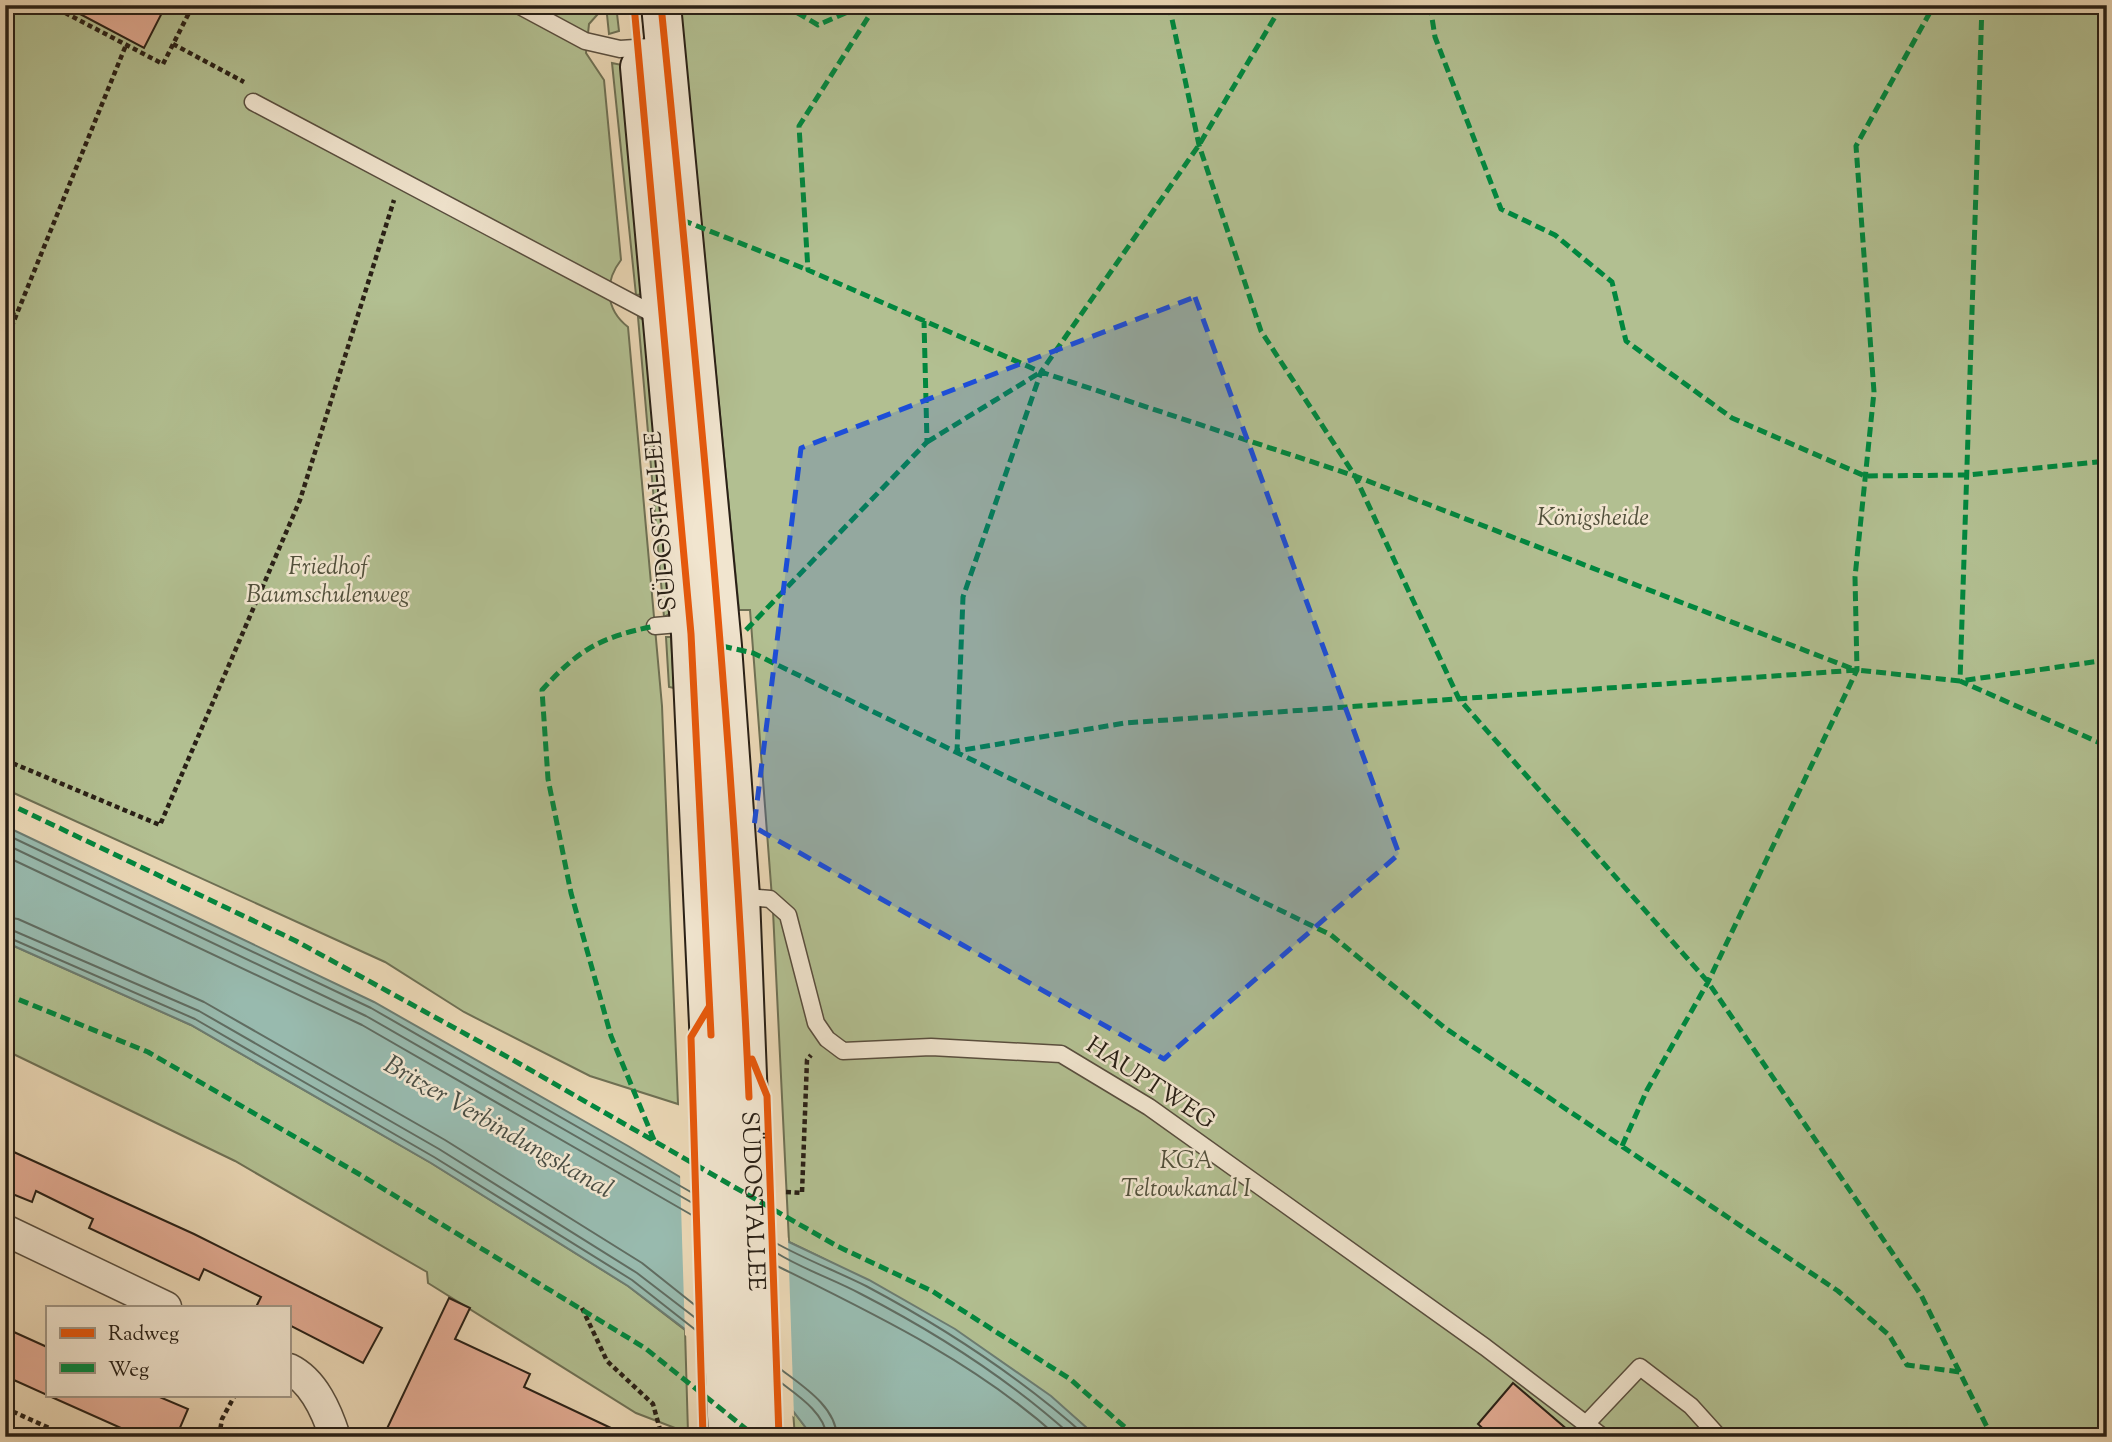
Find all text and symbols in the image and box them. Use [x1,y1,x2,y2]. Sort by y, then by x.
street label: SÜDOSTALLEE [637,429,687,612]
park label: Königsheide [1537,502,1649,536]
park label: Friedhof Baumschulenweg [246,551,410,613]
street label: HAUPTWEG [1079,1029,1221,1139]
water label: Britzer Verbindungskanal [377,1047,620,1209]
street label: SÜDOSTALLEE [731,1111,772,1292]
park label: KGA Teltowkanal I [1121,1145,1251,1207]
legend [46,1306,290,1396]
text: Radweg [108,1320,179,1350]
text: Weg [108,1356,149,1386]

